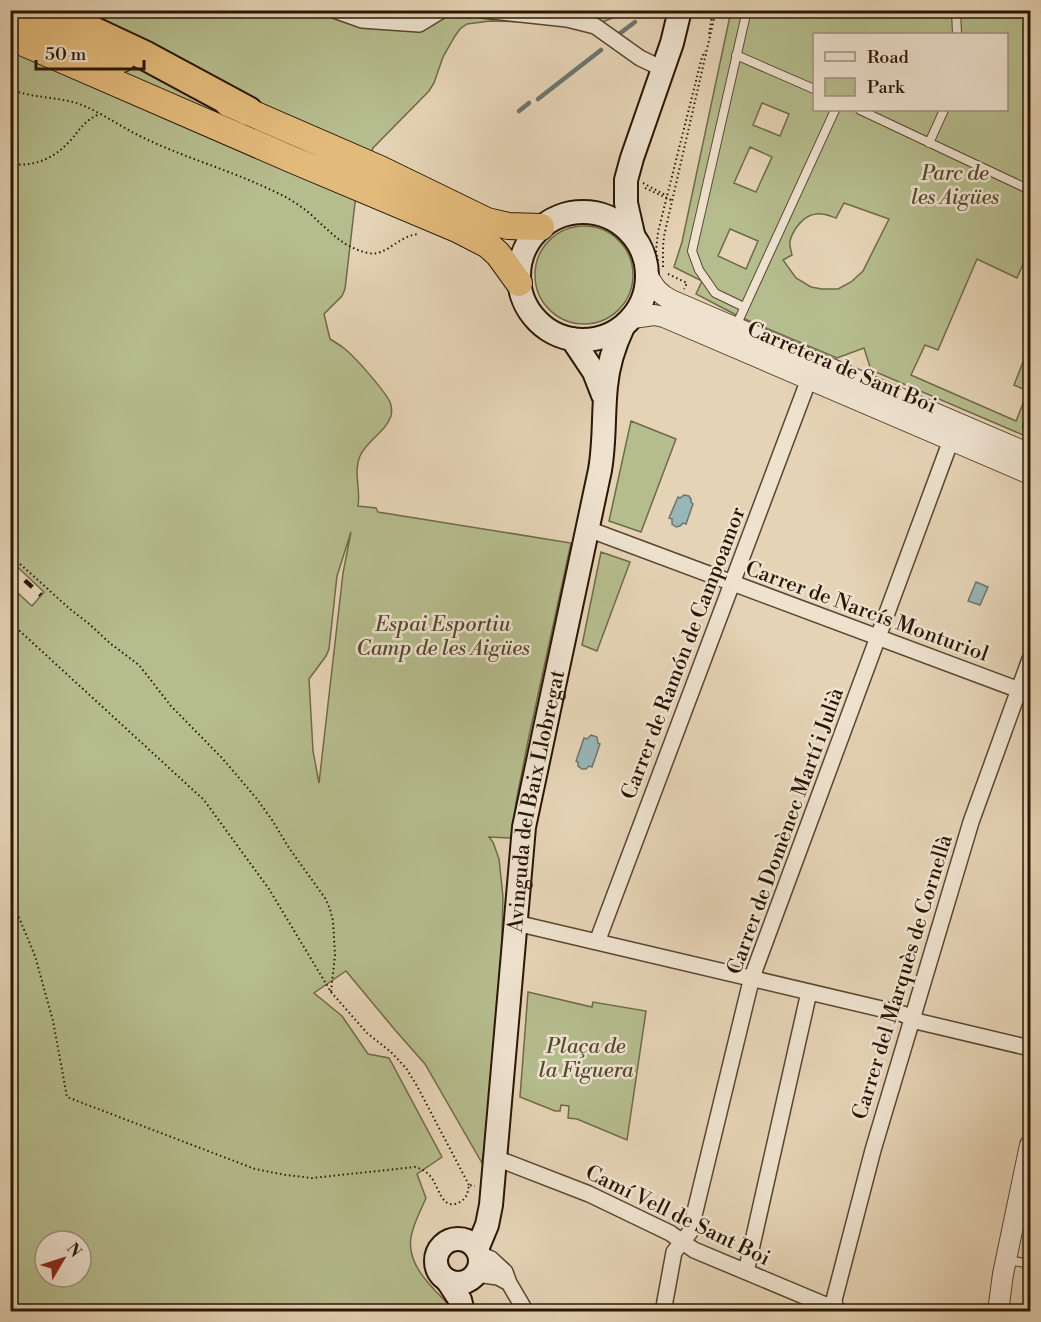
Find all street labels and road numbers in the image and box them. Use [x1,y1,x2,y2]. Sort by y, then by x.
street label: Carretera de Sant Boi [743,316,940,420]
street label: Carrer de Ramón de Campoamor [616,503,752,803]
street label: Carrer de Narcís Monturiol [742,556,992,668]
street label: Avinguda del Baix Llobregat [503,667,571,935]
street label: Carrer de Domènec Martí i Julià [722,684,850,978]
street label: Carrer del Marquès de Cornellà [847,831,959,1123]
street label: Camí Vell de Sant Boi [581,1160,774,1272]

